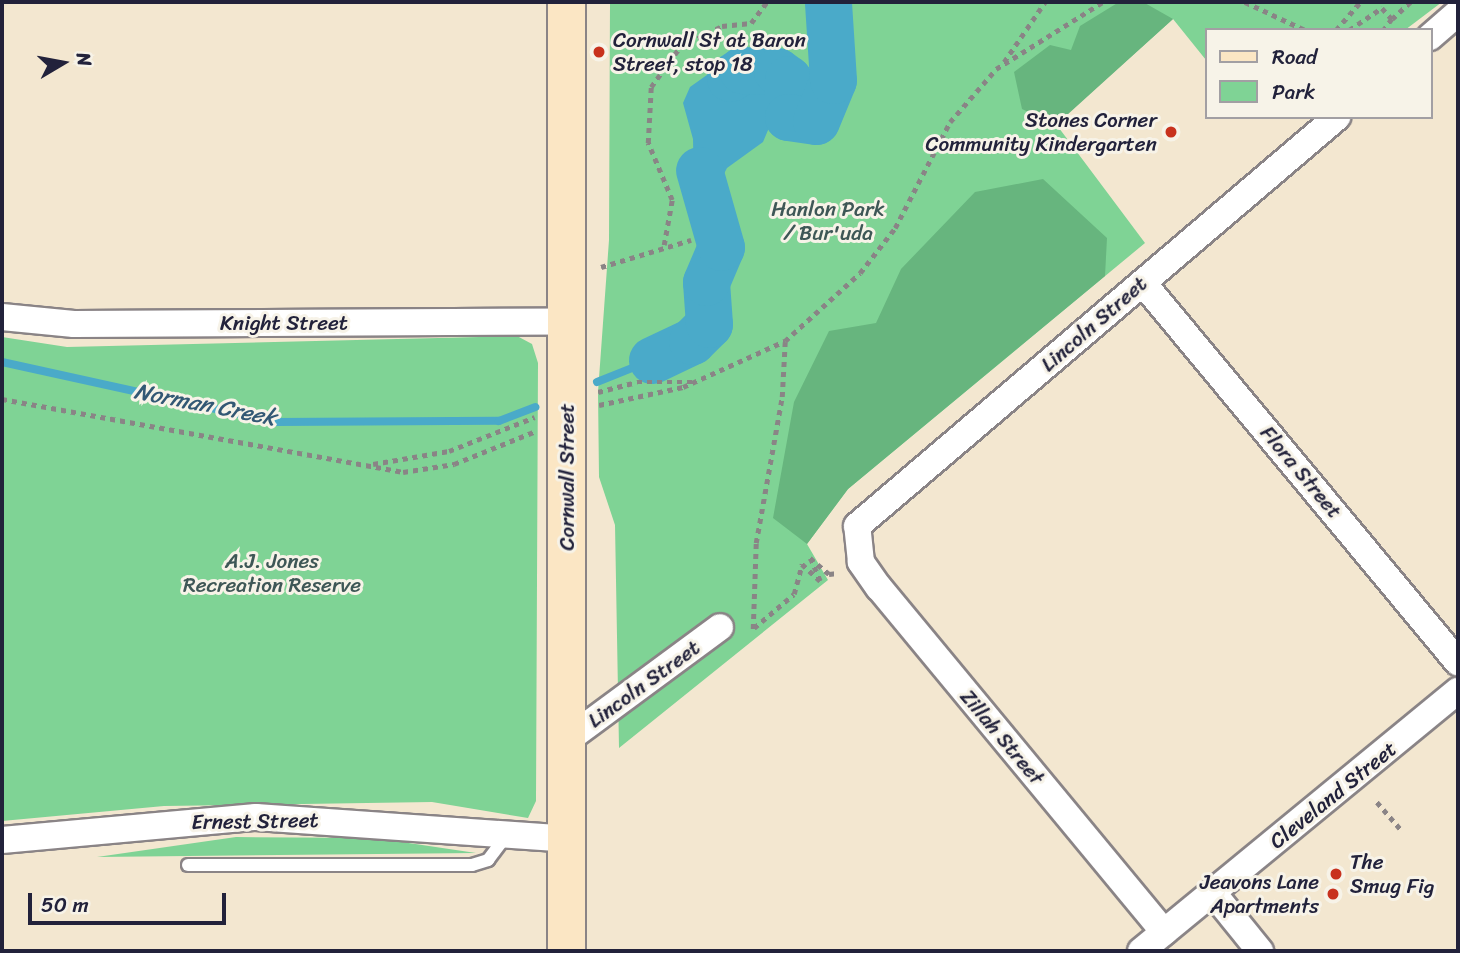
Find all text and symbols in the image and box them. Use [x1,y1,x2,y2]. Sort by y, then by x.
place label: Cornwall St at Baron Street, stop 18 [613,27,807,77]
north arrow [28,28,98,98]
legend [1204,28,1432,119]
text: Road [1272,38,1317,76]
marker: Cornwall St at Baron Street, stop 18 [591,44,607,60]
text: N [67,50,102,69]
text: Park [1272,73,1315,111]
place label: Stones Corner Community Kindergarten [926,107,1157,157]
marker: Stones Corner Community Kindergarten [1163,124,1179,140]
park label: Hanlon Park / Bur'uda [771,196,885,246]
street label: Lincoln Street [1036,271,1152,377]
street label: Knight Street [220,310,348,336]
water label: Norman Creek [132,378,278,432]
street label: Cornwall Street [554,403,580,551]
street label: Flora Street [1255,420,1347,524]
park label: A.J. Jones Recreation Reserve [183,548,361,598]
street label: Lincoln Street [583,635,705,733]
street label: Zillah Street [955,684,1049,790]
street label: Cleveland Street [1265,736,1401,854]
street label: Ernest Street [191,807,319,835]
place label: The Smug Fig [1350,849,1434,899]
marker: The Smug Fig [1328,866,1344,882]
place label: Jeavons Lane Apartments [1200,869,1319,919]
scale bar [32,880,229,924]
text: 50 m [41,886,89,924]
marker: Jeavons Lane Apartments [1325,886,1341,902]

